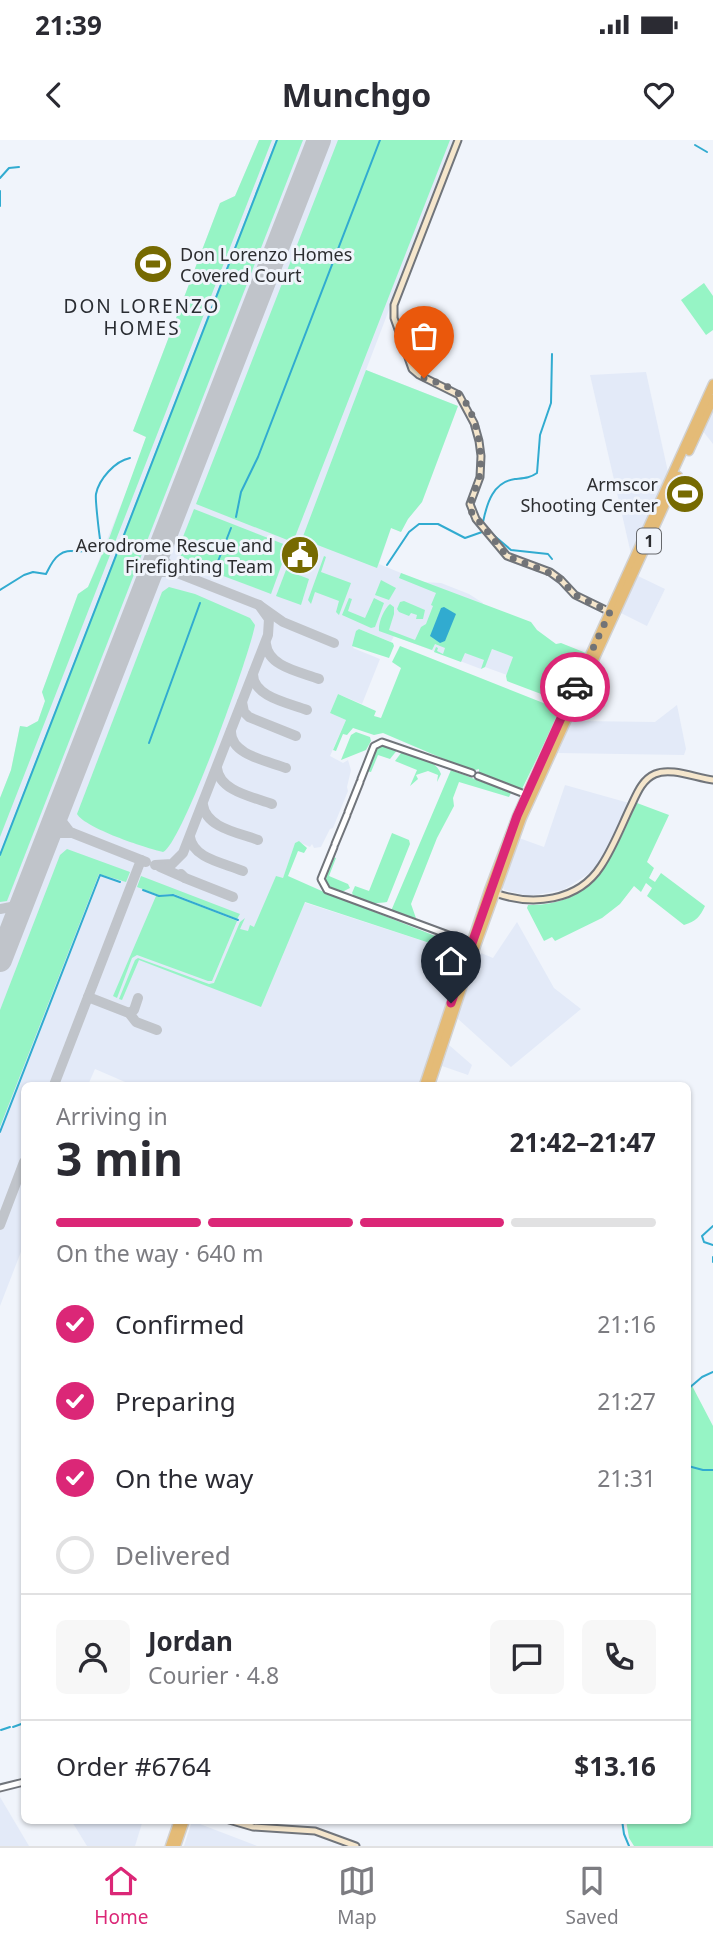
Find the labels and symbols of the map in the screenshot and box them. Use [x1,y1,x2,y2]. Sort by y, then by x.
place label: Don Lorenzo Homes Covered Court [180,242,352,287]
sports icon: Don Lorenzo Homes Covered Court [132,243,174,285]
district label: DON LORENZO HOMES [64,293,220,341]
pin [394,306,454,378]
place label: Armscor Shooting Center [520,472,659,517]
sports icon: Armscor Shooting Center [664,473,706,515]
road number: 1 [637,528,661,554]
place label: Aerodrome Rescue and Firefighting Team [76,533,273,578]
public building icon: Aerodrome Rescue and Firefighting Team [279,534,321,576]
courier [540,652,610,722]
pin [421,931,481,1003]

